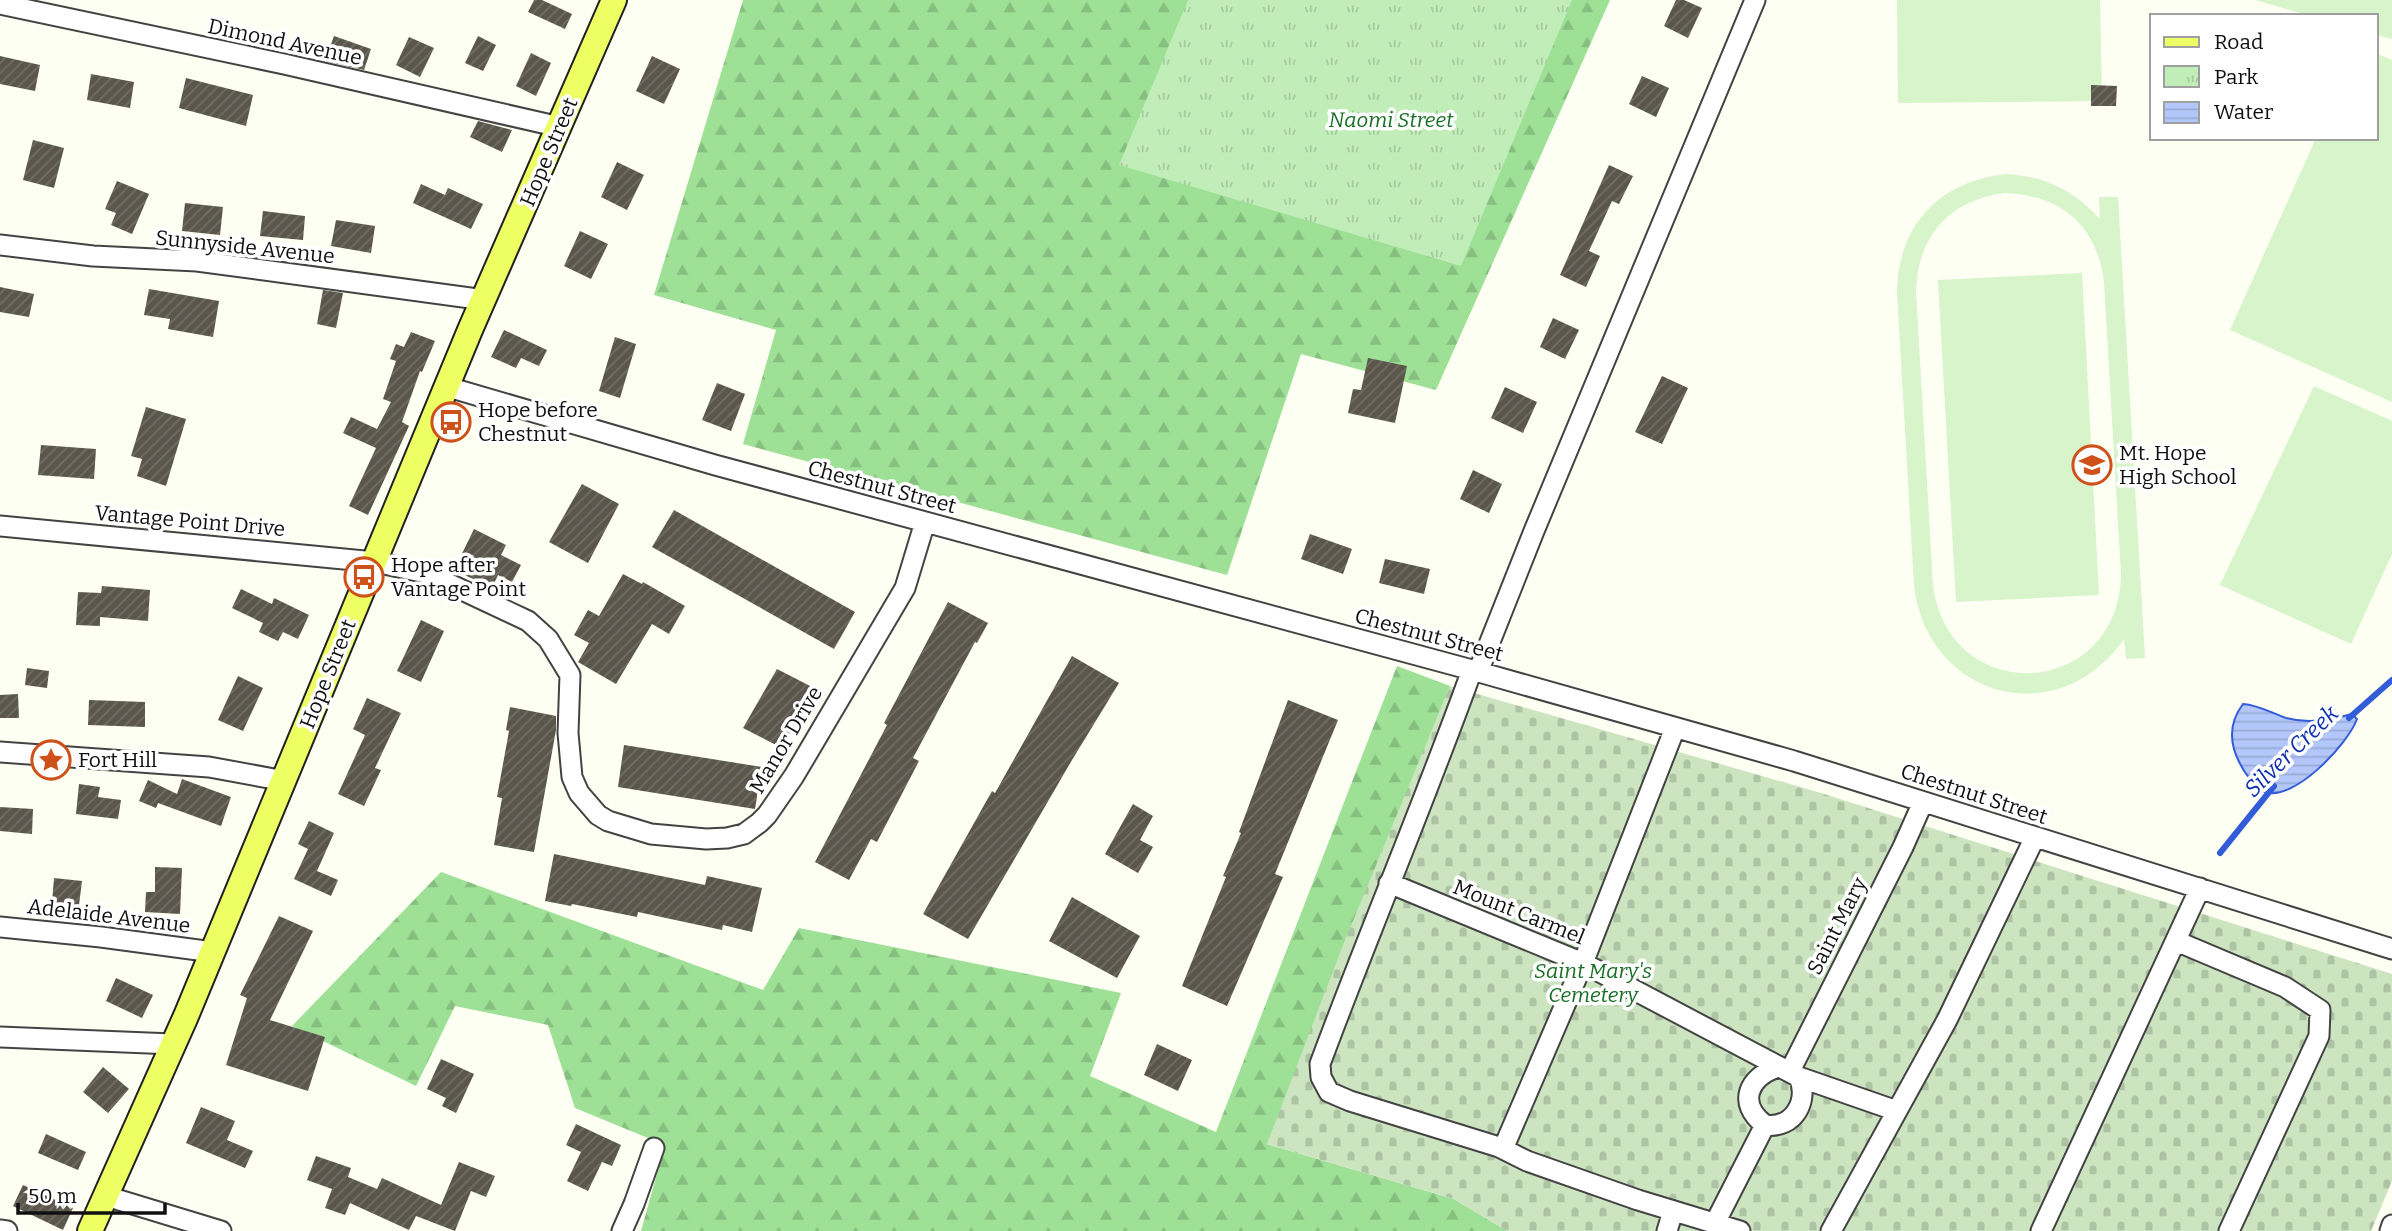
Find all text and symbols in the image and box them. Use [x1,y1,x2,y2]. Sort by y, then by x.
street label: Dimond Avenue [206,13,364,71]
legend [2150,14,2378,140]
text: Road [2214,29,2263,55]
text: Park [2214,64,2258,90]
street label: Hope Street [514,93,584,210]
text: Water [2214,99,2273,125]
park label: Naomi Street [1329,107,1454,133]
street label: Sunnyside Avenue [154,225,336,269]
place label: Hope before Chestnut [478,397,598,447]
bus stop icon: Hope before Chestnut [430,401,472,443]
place label: Mt. Hope High School [2119,440,2237,490]
school or university icon: Mt. Hope High School [2071,444,2113,486]
street label: Chestnut Street [805,455,959,519]
street label: Vantage Point Drive [94,500,286,542]
place label: Hope after Vantage Point [391,552,526,602]
bus stop icon: Hope after Vantage Point [343,556,385,598]
street label: Chestnut Street [1352,603,1506,667]
street label: Hope Street [294,615,362,733]
street label: Manor Drive [744,682,828,798]
water label: Silver Creek [2238,699,2344,803]
place icon: Fort Hill [30,739,72,781]
place label: Fort Hill [78,747,157,773]
street label: Chestnut Street [1897,758,2051,830]
street label: Saint Mary [1801,872,1873,979]
street label: Mount Carmel [1449,874,1589,950]
street label: Adelaide Avenue [26,893,192,939]
park label: Saint Mary's Cemetery [1534,958,1652,1008]
scale bar [18,1172,164,1216]
text: 50 m [28,1183,77,1209]

